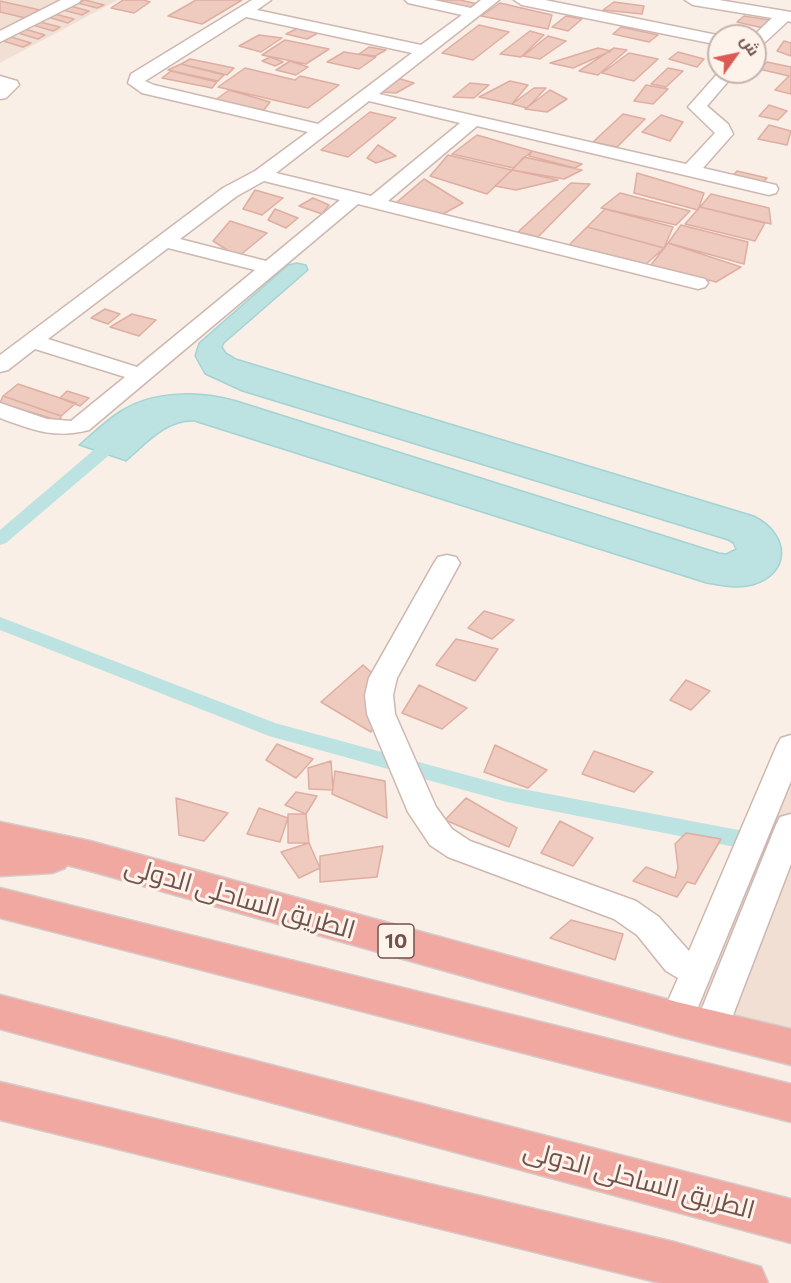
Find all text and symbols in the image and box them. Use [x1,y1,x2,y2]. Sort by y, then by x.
north arrow [707,24,767,84]
text: ش [737,31,764,59]
street label: الطريق الساحلى الدولى [121,850,359,946]
road number: 10 [378,924,414,958]
street label: الطريق الساحلى الدولى [520,1134,758,1226]

